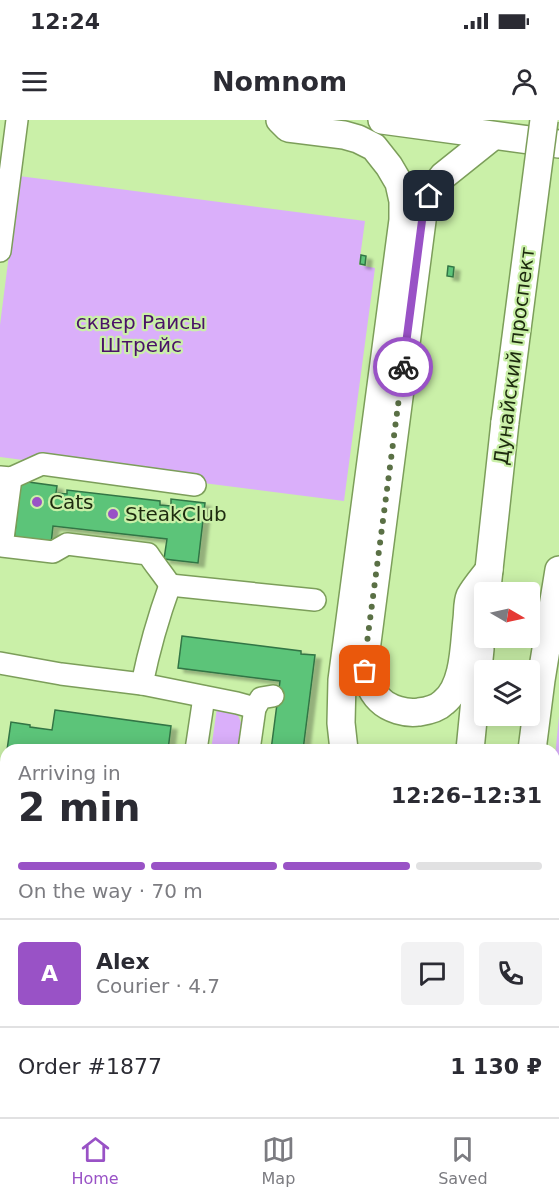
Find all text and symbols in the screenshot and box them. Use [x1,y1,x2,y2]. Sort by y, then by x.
text: 12:24 [30,9,100,34]
icon: menu [18,65,51,98]
icon: person [508,65,541,98]
text: Nomnom [212,66,347,97]
pin [403,170,454,221]
icon: home [412,179,445,212]
street label: Дунайский проспект [489,245,539,466]
park label: сквер Раисы Штрейс [76,310,206,357]
courier [373,337,433,397]
icon: bike [387,351,420,384]
place label: Cats [49,490,93,514]
marker: Cats [30,495,44,509]
place label: SteakClub [125,502,227,526]
marker: SteakClub [106,507,120,521]
north arrow [474,582,540,648]
map controls [474,582,540,726]
pin [339,645,390,696]
icon: bag [348,654,381,687]
button: layers [474,660,540,726]
text: Arriving in [18,761,121,785]
text: 12:26–12:31 [391,783,542,808]
text: 2 min [18,785,140,830]
text: On the way · 70 m [18,879,203,903]
button: chat [401,942,464,1005]
button: phone [479,942,542,1005]
text: Alex [96,949,150,974]
text: A [41,961,58,986]
text: Courier · 4.7 [96,974,220,998]
text: Order #1877 [18,1054,162,1079]
text: 1 130 ₽ [450,1054,542,1079]
tab: Home [71,1133,119,1188]
tab: Map [262,1133,295,1188]
tab: Saved [438,1133,488,1188]

